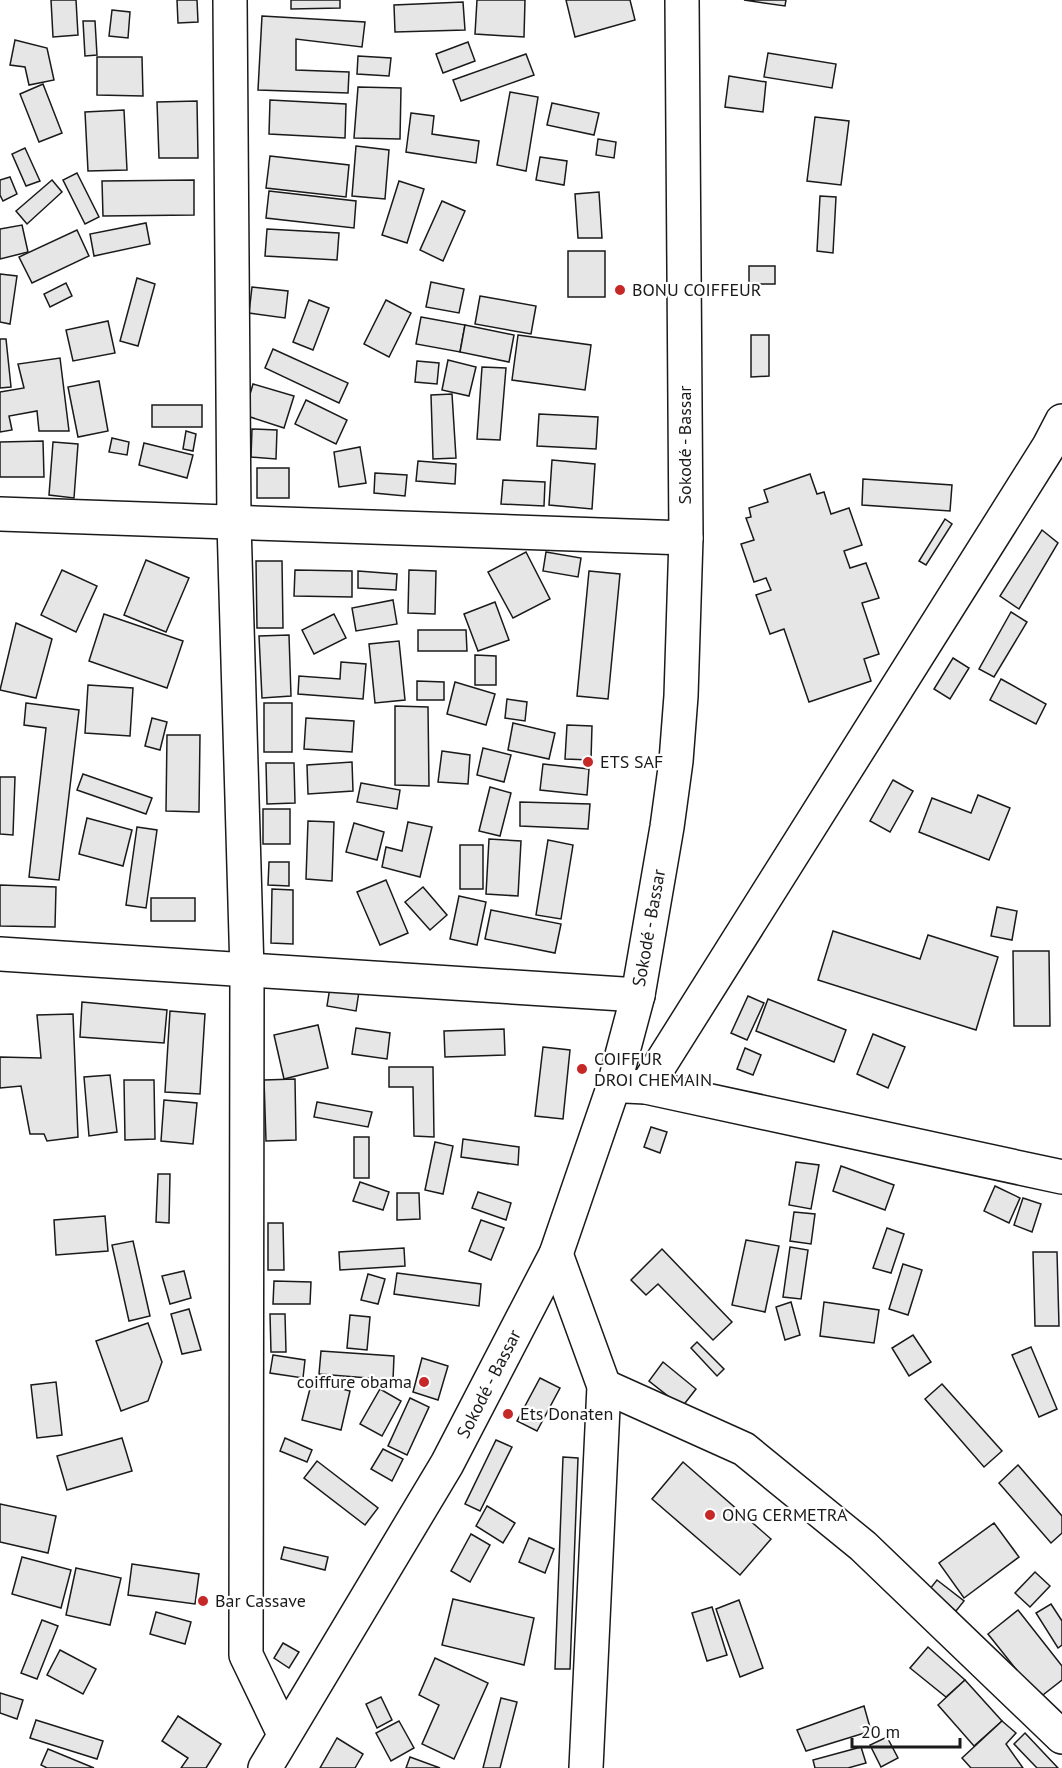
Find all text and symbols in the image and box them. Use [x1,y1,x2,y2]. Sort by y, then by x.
place label: BONU COIFFEUR [632,278,762,301]
marker: BONU COIFFEUR [613,283,627,297]
street label: Sokodé - Bassar [673,386,696,504]
place label: ETS SAF [600,750,663,773]
marker: ETS SAF [581,755,595,769]
street label: Sokodé - Bassar [627,867,670,988]
place label: COIFFUR DROI CHEMAIN [594,1047,712,1091]
marker: COIFFUR DROI CHEMAIN [575,1062,589,1076]
street label: Sokodé - Bassar [451,1326,526,1442]
place label: coiffure obama [297,1370,412,1393]
marker: coiffure obama [417,1375,431,1389]
place label: Ets Donaten [520,1402,613,1425]
marker: Ets Donaten [501,1407,515,1421]
place label: ONG CERMETRA [722,1503,848,1526]
marker: ONG CERMETRA [703,1508,717,1522]
place label: Bar Cassave [215,1589,306,1612]
marker: Bar Cassave [196,1594,210,1608]
scale bar [852,1711,960,1749]
text: 20 m [861,1720,900,1743]

